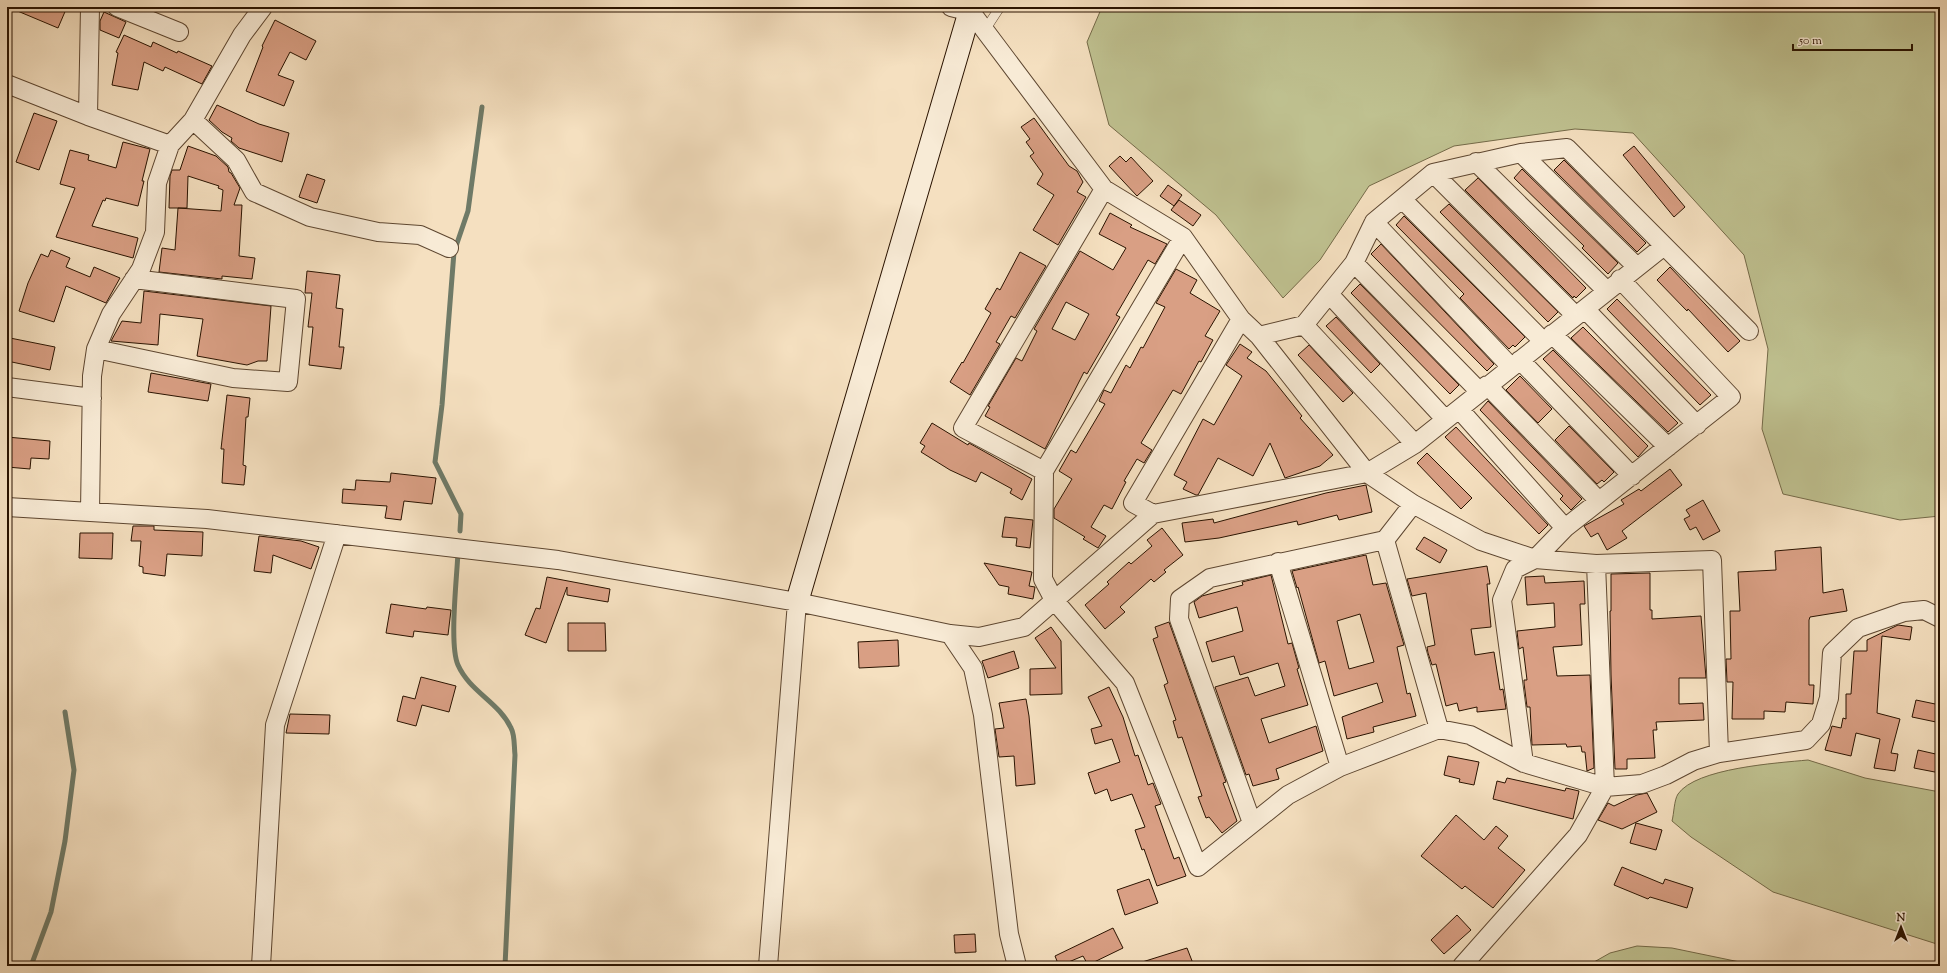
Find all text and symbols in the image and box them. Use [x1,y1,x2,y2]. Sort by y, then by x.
scale bar [1793,26,1912,52]
text: 50 m [1798,32,1822,50]
north arrow [1881,907,1921,947]
text: N [1896,910,1906,926]

